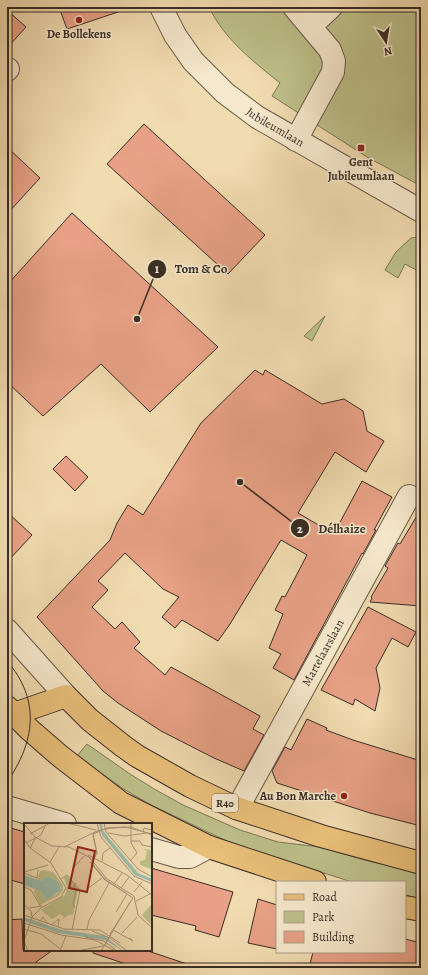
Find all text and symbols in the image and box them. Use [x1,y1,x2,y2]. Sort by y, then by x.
marker: De Bollekens [74,15,84,25]
north arrow [366,22,406,62]
place label: De Bollekens [47,26,111,42]
text: N [382,43,393,59]
street label: Jubileumlaan [243,104,308,151]
marker: Gent Jubileumlaan [356,143,366,153]
place label: Gent Jubileumlaan [328,154,395,184]
callout: Tom & Co [147,256,235,281]
text: Tom & Co [175,260,228,277]
text: 1 [155,261,160,277]
callout: Delhaize [290,516,374,541]
text: Delhaize [318,520,366,537]
text: 2 [297,521,303,537]
street label: Martelaarslaan [298,616,348,689]
place label: Au Bon Marche [259,788,336,804]
marker: Au Bon Marche [339,791,349,801]
road number: R40 [212,794,238,812]
inset map [24,823,152,951]
legend [276,881,406,953]
text: Road [312,889,338,905]
text: Park [312,909,335,925]
text: Building [312,929,354,945]

